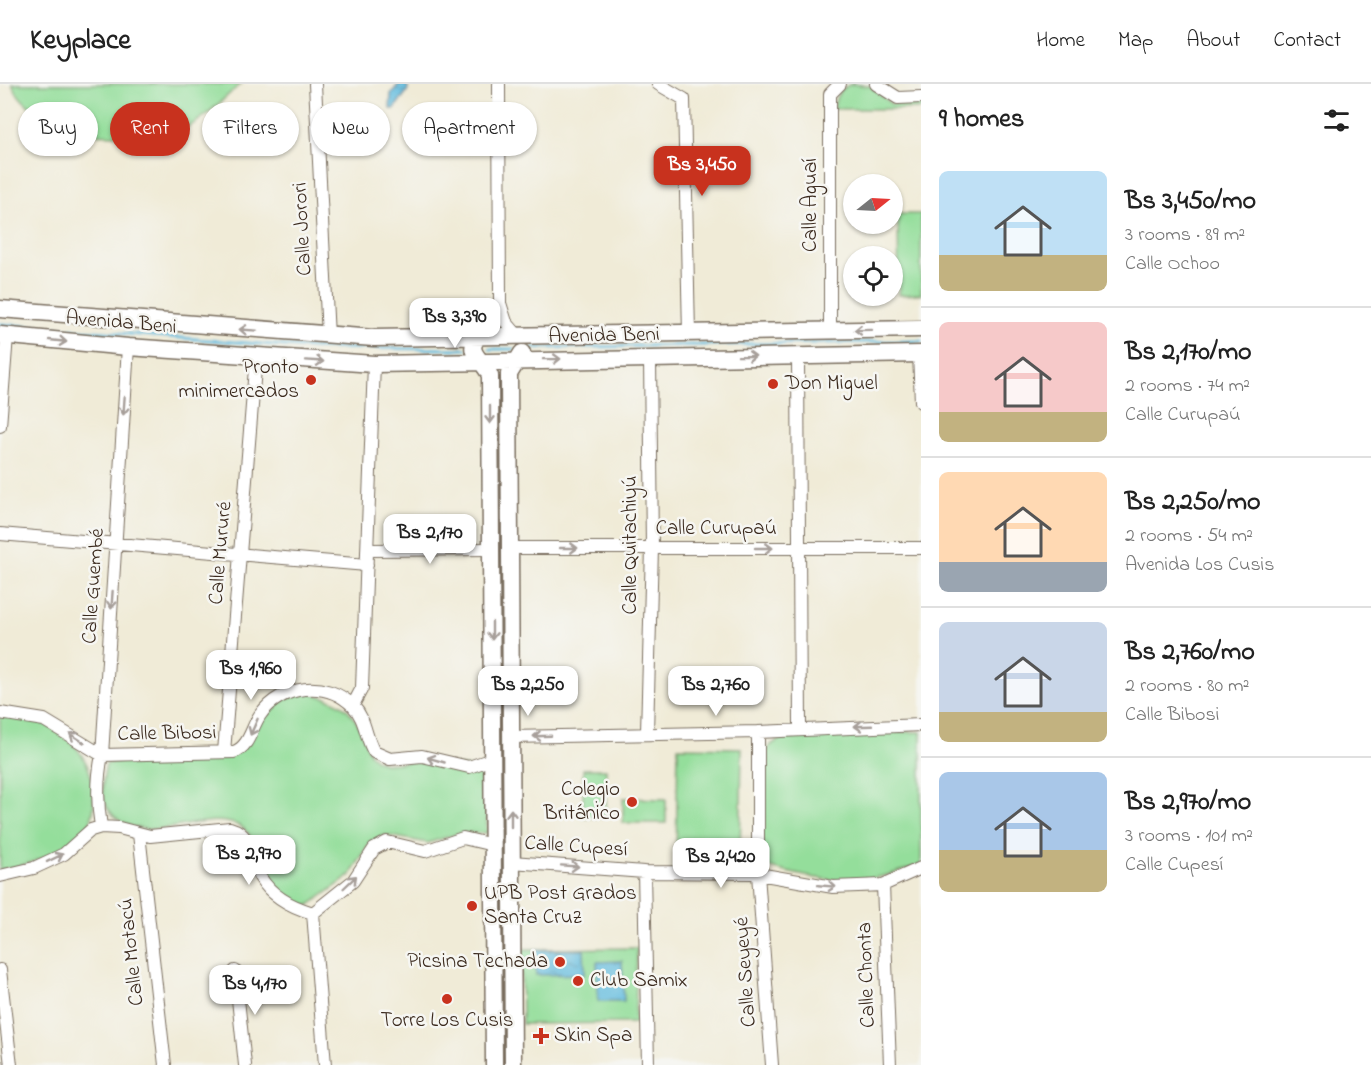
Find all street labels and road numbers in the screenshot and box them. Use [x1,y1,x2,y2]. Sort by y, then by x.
street label: Calle Aguaí [796,158,828,252]
street label: Calle Jorori [286,182,320,276]
street label: Avenida Beni [64,303,178,343]
street label: Avenida Beni [548,320,660,352]
street label: Calle Quitachiyú [616,475,648,614]
street label: Calle Mururé [202,499,241,606]
street label: Calle Curupaú [655,514,777,544]
street label: Calle Guembé [75,527,113,645]
street label: Calle Bibosi [117,718,217,750]
street label: Calle Cupesí [523,828,629,866]
street label: Calle Motacú [111,897,153,1007]
street label: Calle Seyeyé [727,915,767,1028]
street label: Calle Chonta [850,922,884,1028]

